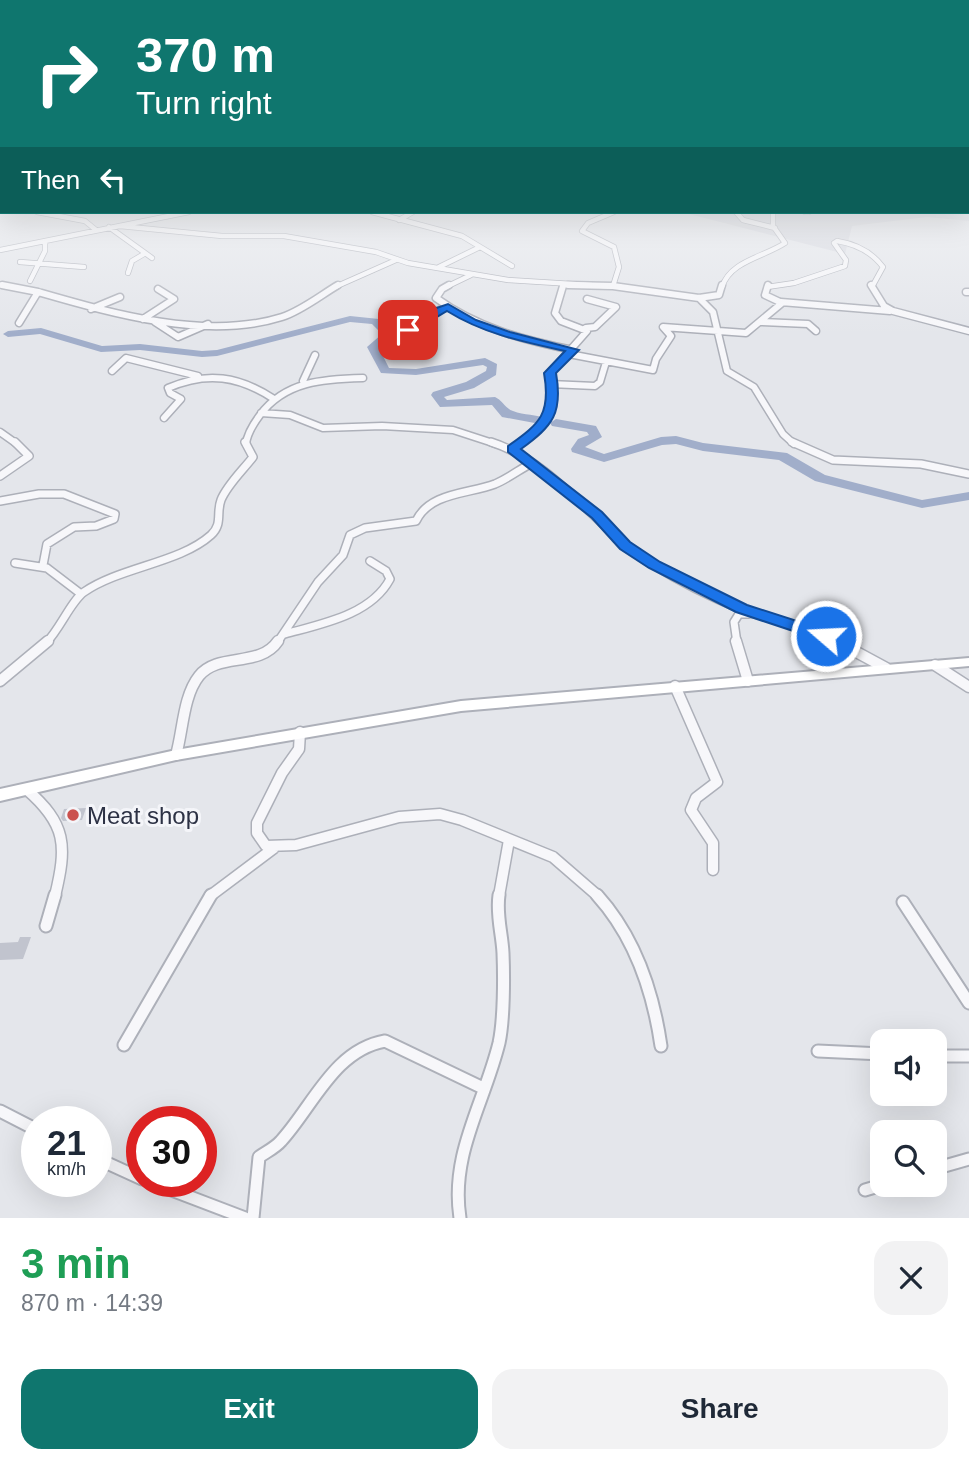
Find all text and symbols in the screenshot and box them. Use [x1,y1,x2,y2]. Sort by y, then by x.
icon: right [21,28,112,119]
text: 370 m [136,28,275,82]
text: Turn right [136,85,272,121]
icon: left [94,161,132,199]
text: Then [21,165,80,195]
pin [378,300,438,360]
icon: arrive [389,311,427,349]
position arrow [789,599,863,673]
place label: Meat shop [87,802,199,829]
marker: Meat shop [65,807,81,823]
map controls [870,1029,947,1197]
button: sound [870,1029,947,1106]
speed limit sign: 30 [126,1106,217,1197]
button: search [870,1120,947,1197]
text: 21 [47,1123,86,1162]
text: km/h [47,1159,86,1179]
text: 3 min [21,1240,131,1287]
button: close [874,1241,948,1315]
text: 870 m · 14:39 [21,1290,163,1316]
button: Exit [21,1369,478,1449]
button: Share [492,1369,948,1449]

